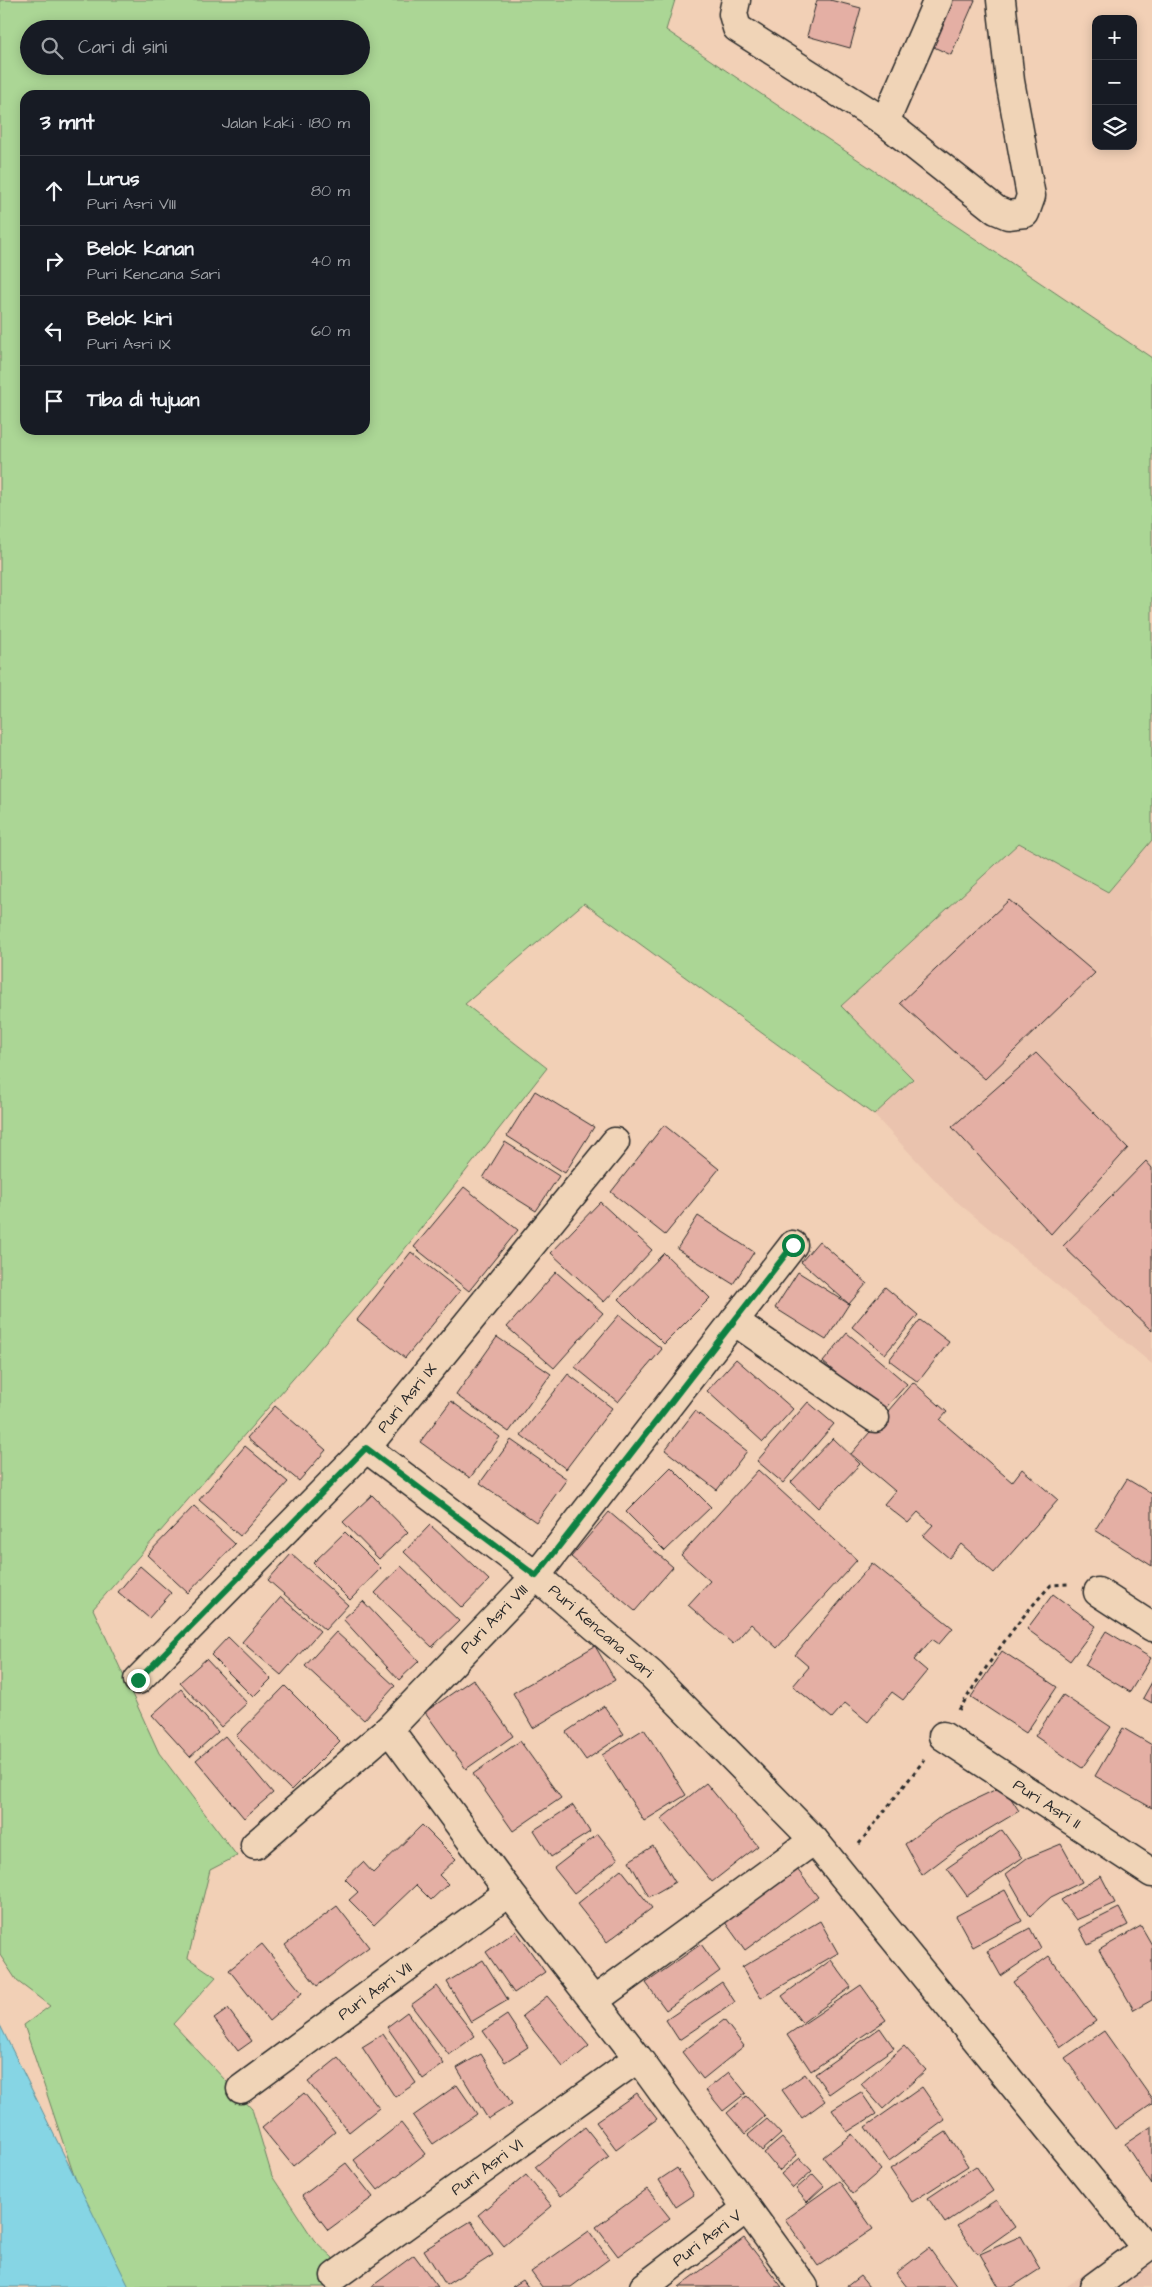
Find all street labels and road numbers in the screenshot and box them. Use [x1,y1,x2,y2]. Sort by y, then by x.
street label: Puri Asri IX [372,1358,442,1438]
street label: Puri Asri VIII [455,1579,533,1659]
street label: Puri Kencana Sari [544,1579,659,1683]
street label: Puri Asri II [1009,1774,1085,1834]
street label: Puri Asri VII [333,1957,417,2025]
street label: Puri Asri VI [446,2133,528,2201]
street label: Puri Asri V [668,2205,746,2271]

